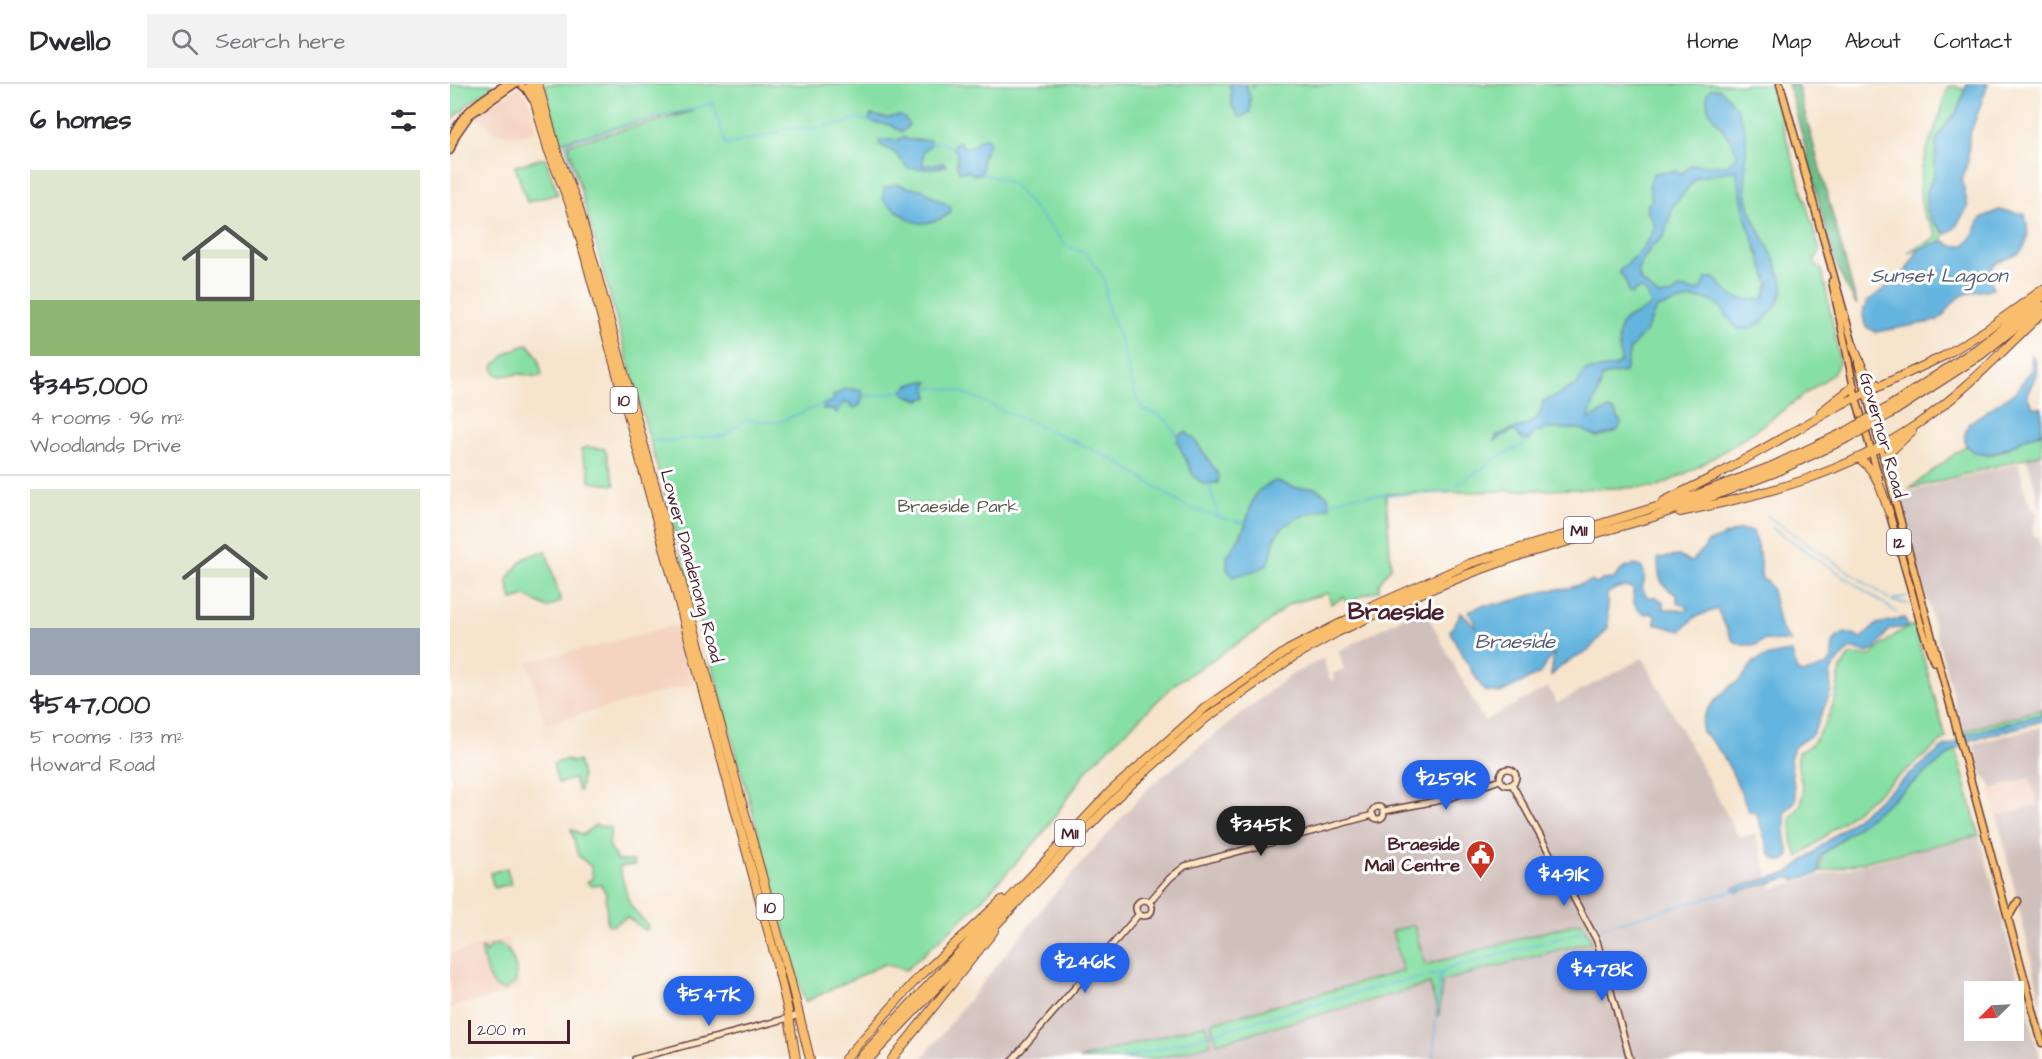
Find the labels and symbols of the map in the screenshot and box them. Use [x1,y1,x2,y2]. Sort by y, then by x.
water label: Sunset Lagoon [1871,262,2009,291]
street label: Governor Road [1853,370,1912,501]
road number: 10 [610,387,638,413]
street label: Lower Dandenong Road [653,467,729,666]
park label: Braeside Park [897,494,1019,519]
road number: M11 [1564,517,1594,543]
road number: 12 [1887,529,1911,555]
district label: Braeside [1348,595,1444,629]
water label: Braeside [1475,628,1556,656]
pin: $259K [1404,760,1488,811]
pin: $345K [1219,806,1303,857]
road number: M11 [1055,820,1085,846]
place label: Braeside Mail Centre [1365,832,1460,878]
public building icon: Braeside Mail Centre [1465,838,1497,880]
pin: $491K [1522,856,1606,907]
road number: 10 [756,894,784,920]
pin: $246K [1043,943,1127,994]
pin: $478K [1560,951,1644,1002]
pin: $547K [667,976,751,1027]
north arrow [1964,981,2024,1041]
scale bar [468,1017,570,1044]

